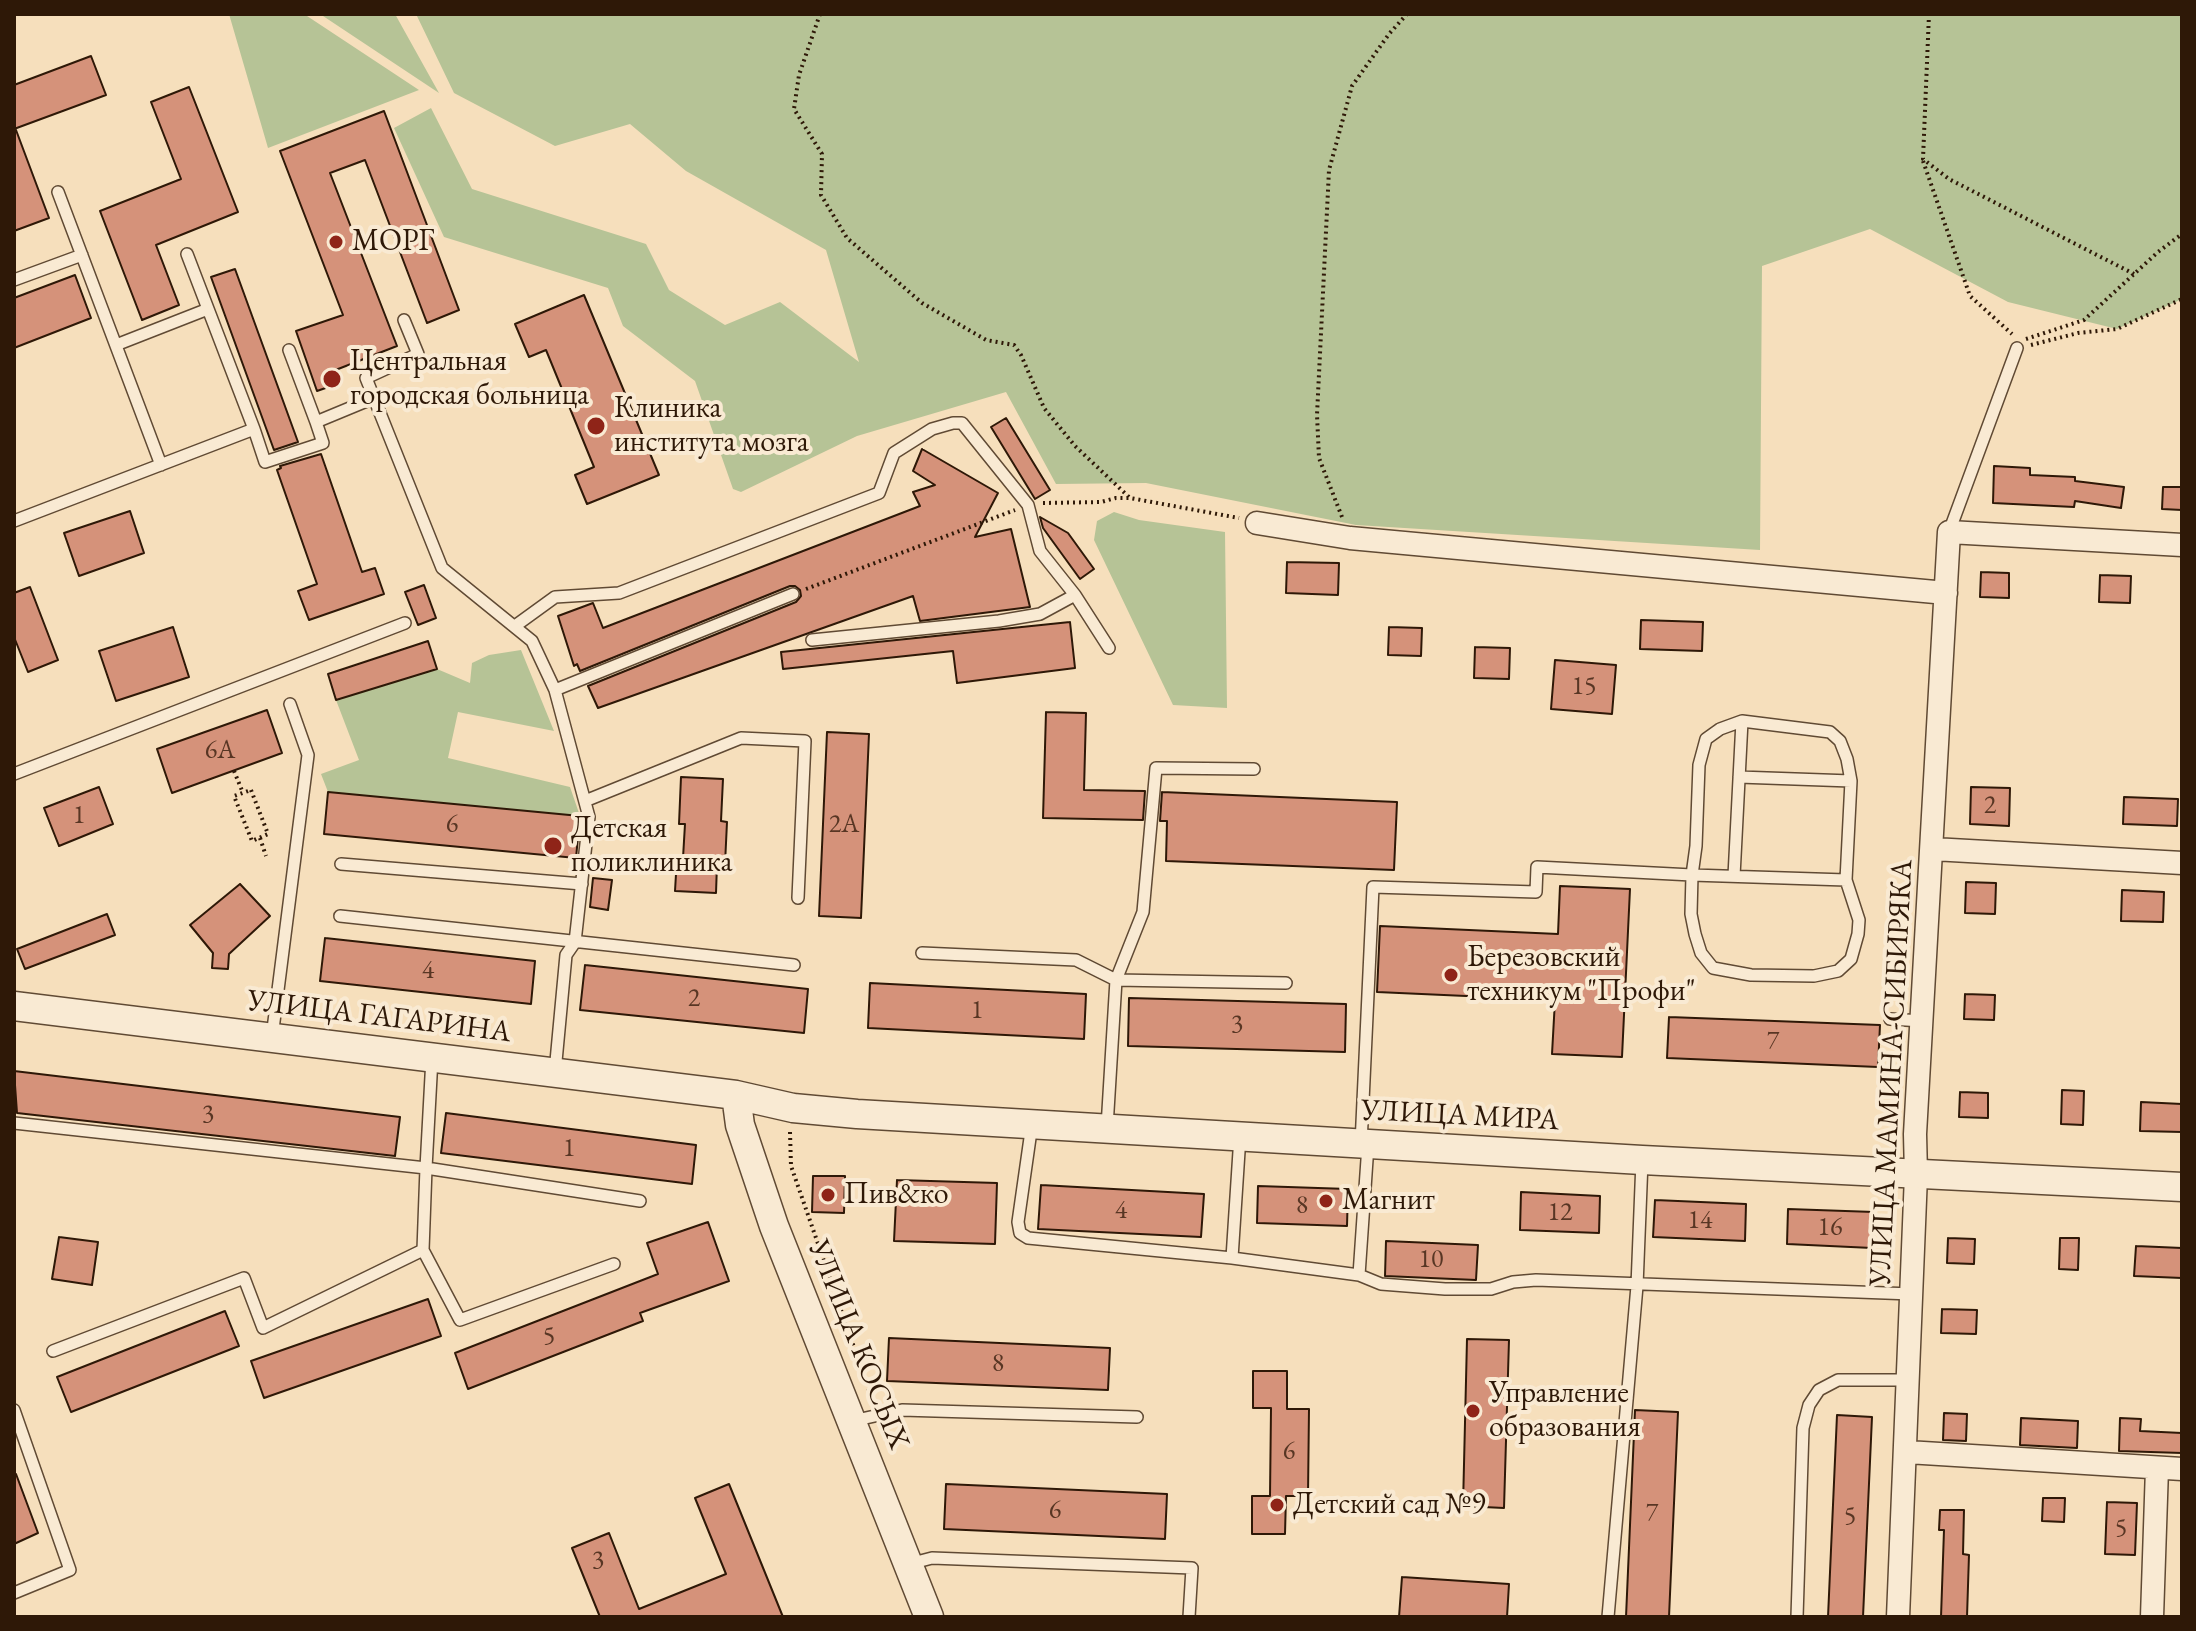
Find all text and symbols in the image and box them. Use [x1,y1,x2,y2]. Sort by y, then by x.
place label: МОРГ [352,224,434,260]
marker: МОРГ [327,233,345,251]
place label: Центральная городская больница [350,344,589,414]
marker: Центральная городская больница [321,368,343,390]
place label: Клиника института мозга [614,391,809,462]
marker: Клиника института мозга [585,415,607,437]
house number: 15 [1572,671,1596,703]
house number: 6А [205,735,235,767]
house number: 2 [1984,790,1996,822]
house number: 1 [73,800,85,832]
house number: 6 [446,809,458,841]
house number: 2А [829,809,859,841]
place label: Детская поликлиника [571,811,732,882]
marker: Детская поликлиника [542,835,564,857]
street label: УЛИЦА МАМИНА-СИБИРЯКА [1863,859,1921,1287]
place label: Березовский техникум "Профи" [1467,940,1696,1010]
house number: 4 [422,955,434,987]
marker: Березовский техникум "Профи" [1442,966,1460,984]
street label: УЛИЦА ГАГАРИНА [245,983,513,1051]
house number: 2 [688,983,700,1015]
house number: 1 [971,995,983,1027]
house number: 3 [1231,1009,1243,1041]
house number: 7 [1767,1026,1779,1058]
street label: УЛИЦА МИРА [1360,1093,1560,1139]
house number: 3 [202,1099,214,1131]
house number: 1 [563,1133,575,1165]
place label: Пив&ко [844,1177,949,1213]
place label: Магнит [1342,1183,1435,1219]
marker: Пив&ко [819,1186,837,1204]
house number: 8 [1296,1190,1308,1222]
marker: Магнит [1317,1192,1335,1210]
house number: 4 [1115,1195,1127,1227]
house number: 12 [1548,1197,1572,1229]
house number: 14 [1688,1205,1712,1237]
house number: 16 [1818,1212,1842,1244]
street label: УЛИЦА КОСЫХ [800,1235,916,1455]
house number: 10 [1419,1244,1443,1276]
house number: 5 [543,1321,555,1353]
house number: 8 [992,1348,1004,1380]
place label: Управление образования [1489,1376,1641,1446]
marker: Управление образования [1464,1402,1482,1420]
house number: 6 [1283,1436,1295,1468]
place label: Детский сад №9 [1293,1487,1486,1523]
house number: 6 [1049,1495,1061,1527]
marker: Детский сад №9 [1268,1496,1286,1514]
house number: 7 [1646,1498,1658,1530]
house number: 5 [1844,1501,1856,1533]
house number: 5 [2115,1513,2127,1545]
house number: 3 [592,1545,604,1577]

